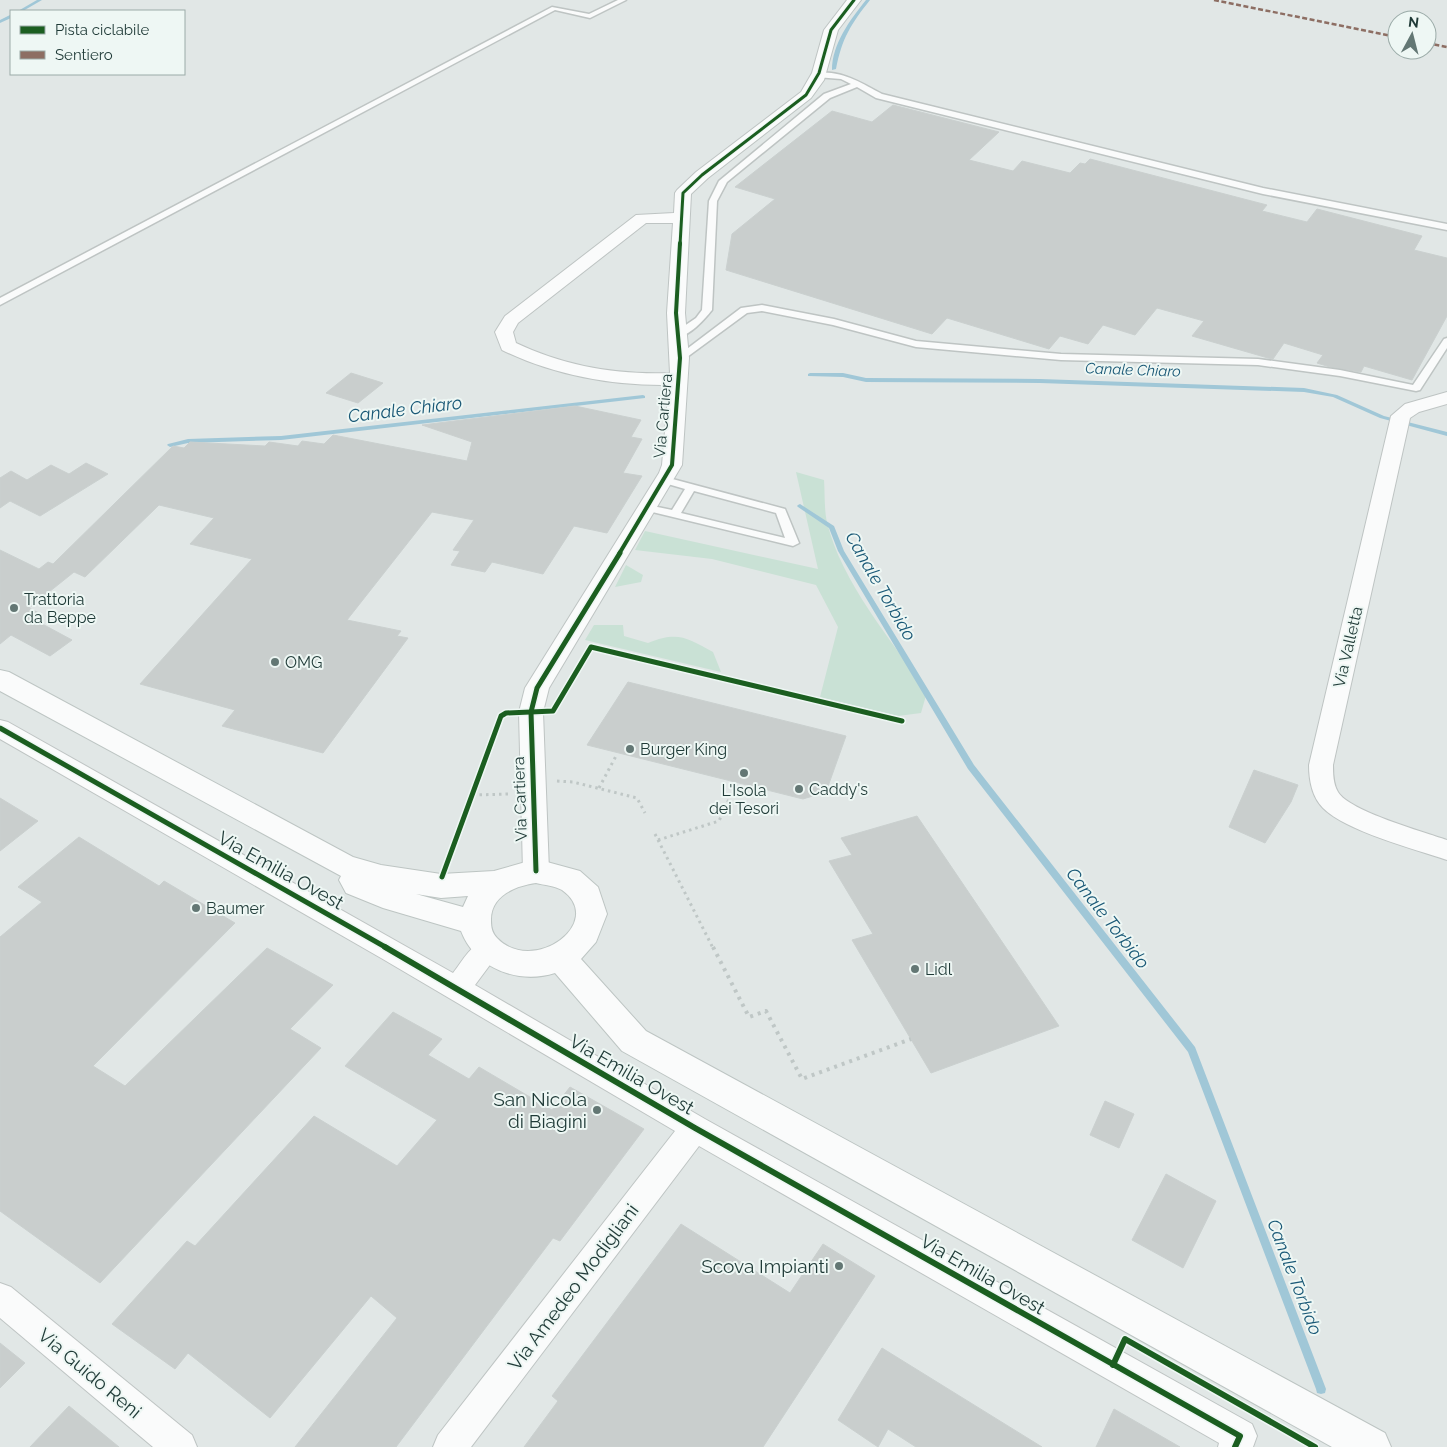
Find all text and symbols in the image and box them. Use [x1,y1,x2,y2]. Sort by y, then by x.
legend [10,10,185,75]
north arrow [1387,10,1437,60]
text: N [1407,14,1420,31]
text: Pista ciclabile [55,21,149,39]
text: Sentiero [55,46,113,64]
water label: Canale Chiaro [1085,359,1181,381]
street label: Via Cartiera [650,373,676,459]
water label: Canale Chiaro [347,392,463,426]
water label: Canale Torbido [841,528,921,644]
place label: Trattoria da Beppe [24,590,96,627]
marker: Trattoria da Beppe [8,602,20,614]
street label: Via Valletta [1329,605,1367,689]
place label: OMG [285,653,323,672]
marker: OMG [269,656,281,668]
place label: Burger King [640,740,727,759]
marker: Burger King [624,743,636,755]
street label: Via Cartiera [509,756,531,842]
marker: L'Isola dei Tesori [738,767,750,779]
place label: Caddy's [809,780,868,799]
place label: L'Isola dei Tesori [709,781,779,818]
marker: Caddy's [793,783,805,795]
street label: Via Emilia Ovest [214,826,348,914]
water label: Canale Torbido [1062,863,1154,973]
place label: Baumer [206,899,265,918]
marker: Baumer [190,902,202,914]
place label: Lidl [925,960,953,979]
marker: Lidl [909,963,921,975]
street label: Via Emilia Ovest [566,1029,699,1119]
place label: San Nicola di Biagini [493,1088,587,1132]
marker: San Nicola di Biagini [591,1104,603,1116]
street label: Via Amedeo Modigliani [503,1199,643,1375]
water label: Canale Torbido [1263,1216,1327,1338]
street label: Via Emilia Ovest [917,1229,1050,1319]
place label: Scova Impianti [701,1255,829,1277]
marker: Scova Impianti [833,1260,845,1272]
street label: Via Guido Reni [34,1324,146,1422]

